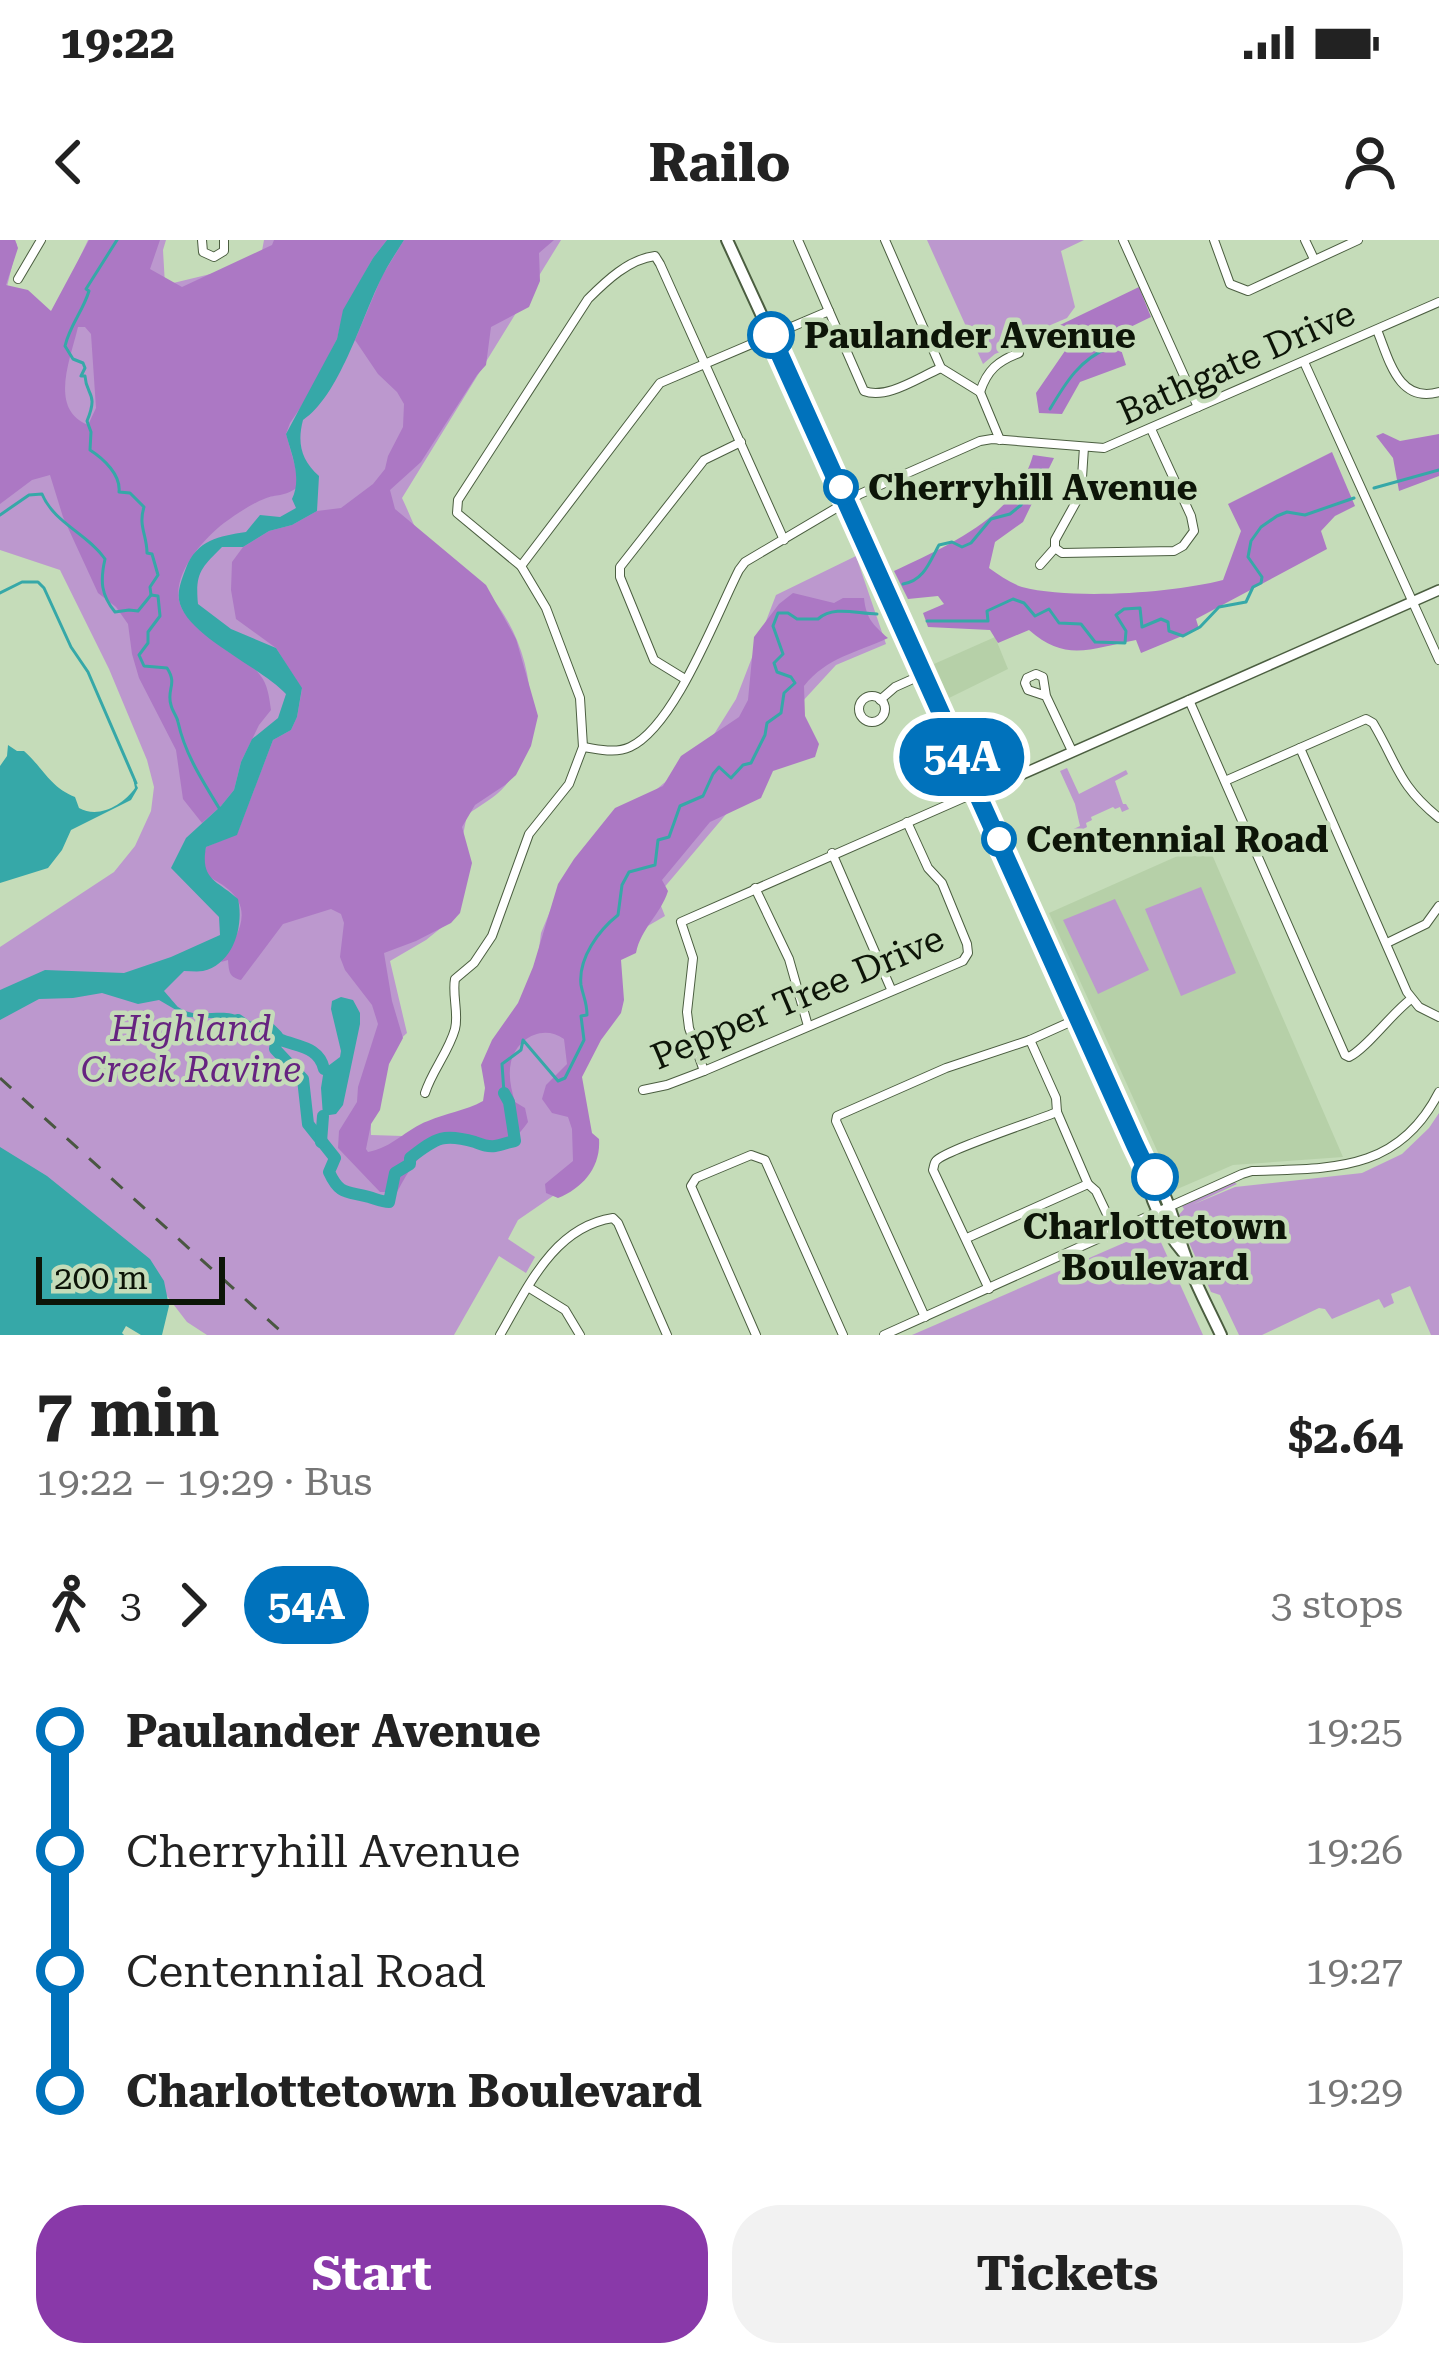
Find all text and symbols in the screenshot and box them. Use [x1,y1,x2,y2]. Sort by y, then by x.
text: 19:22 [60,16,175,69]
icon: back [36,129,102,195]
icon: person [1337,129,1403,195]
text: Railo [648,131,791,194]
street label: Bathgate Drive [1112,292,1361,434]
marker: Paulander Avenue [749,313,793,357]
place label: Paulander Avenue [804,315,1136,357]
place label: Cherryhill Avenue [868,467,1198,509]
marker: Cherryhill Avenue [825,471,857,503]
line badge: 54A [893,718,1031,796]
text: 54A [923,732,1001,781]
place label: Centennial Road [1026,819,1329,861]
marker: Centennial Road [983,823,1015,855]
street label: Pepper Tree Drive [645,917,950,1079]
park label: Highland Creek Ravine [81,1008,301,1091]
marker: Charlottetown Boulevard [1133,1155,1177,1199]
place label: Charlottetown Boulevard [1023,1206,1287,1289]
scale bar [36,1251,225,1304]
text: 200 m [54,1258,148,1297]
text: 7 min [36,1375,219,1452]
text: $2.64 [1288,1411,1403,1464]
text: 19:22 – 19:29 · Bus [36,1459,372,1505]
icon: walk [36,1572,102,1638]
icon: forward [160,1572,226,1638]
text: 54A [268,1580,345,1629]
text: 3 [120,1582,142,1628]
text: 3 stops [1271,1582,1403,1628]
text: Paulander Avenue [126,1705,541,1758]
text: 19:25 [1306,1708,1403,1754]
text: Cherryhill Avenue [126,1825,520,1878]
text: 19:26 [1306,1828,1403,1874]
text: Centennial Road [126,1945,486,1998]
text: 19:27 [1306,1948,1403,1994]
text: Charlottetown Boulevard [126,2065,702,2118]
text: 19:29 [1306,2068,1403,2114]
button: Start [36,2205,708,2343]
button: Tickets [732,2205,1403,2343]

